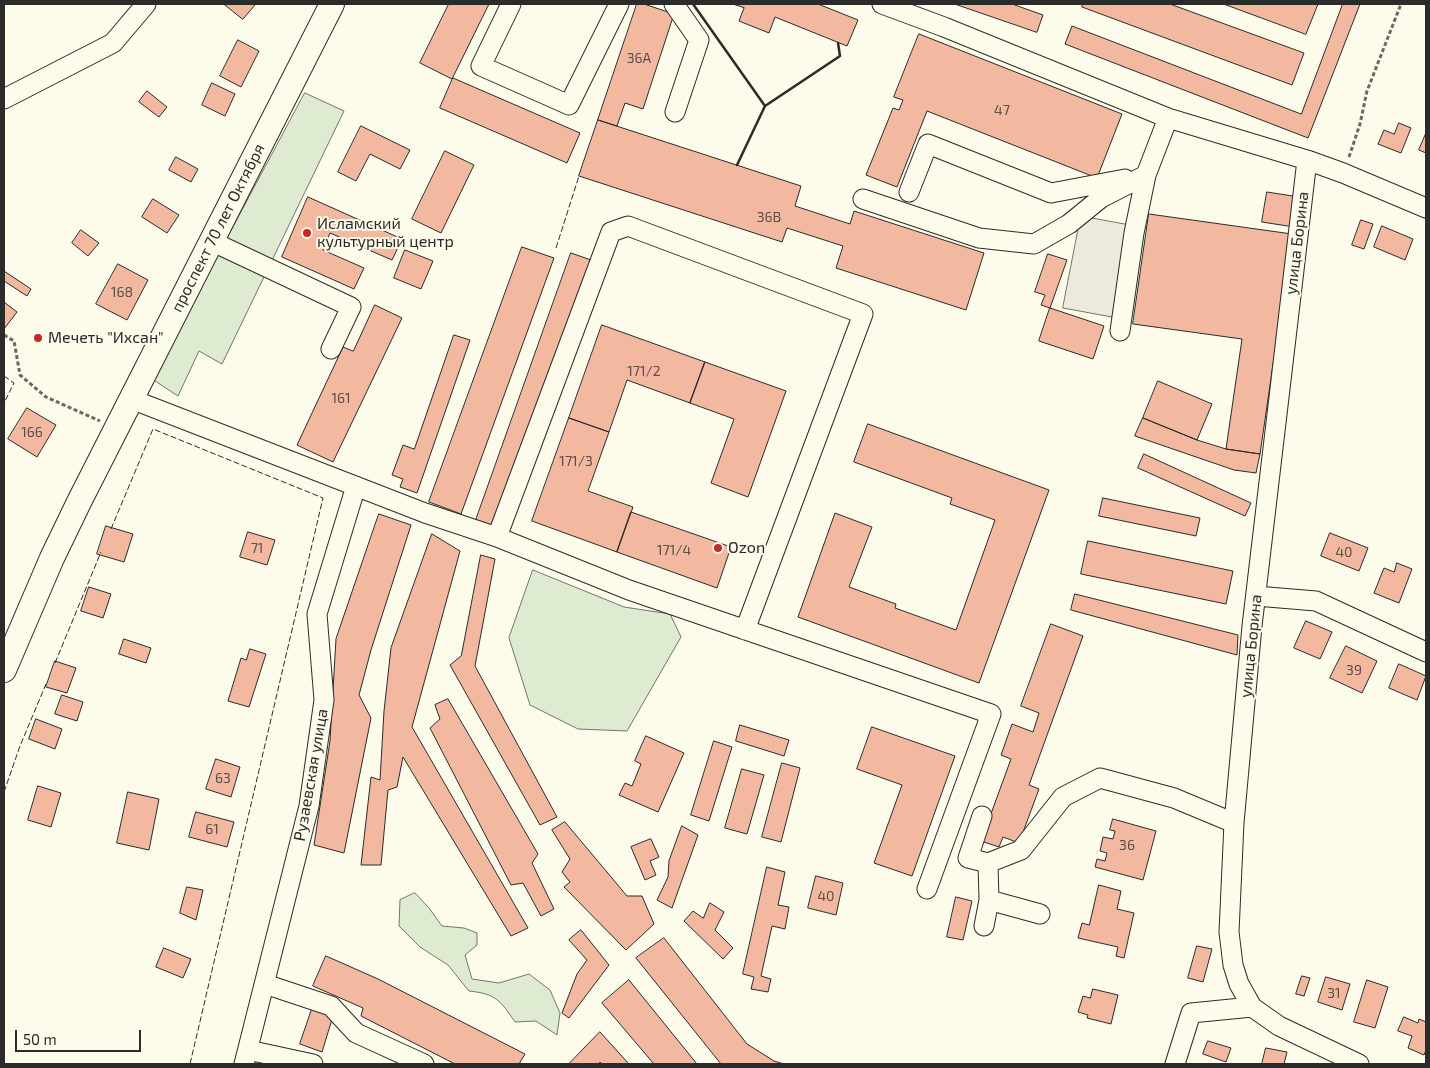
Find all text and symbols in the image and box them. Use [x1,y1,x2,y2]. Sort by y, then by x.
house number: 36А [627,50,651,66]
house number: 47 [994,102,1010,118]
street label: проспект 70 лет Октября [167,141,269,315]
street label: улица Борина [1281,190,1313,296]
house number: 36В [757,209,781,225]
place label: Исламский культурный центр [317,214,454,252]
marker: Исламский культурный центр [301,227,313,239]
house number: 168 [111,284,133,300]
place label: Мечеть "Ихсан" [48,328,164,348]
marker: Мечеть "Ихсан" [32,332,44,344]
house number: 171/2 [627,363,661,379]
house number: 161 [331,390,351,406]
house number: 166 [21,424,43,440]
house number: 171/3 [559,453,593,469]
place label: Ozon [728,538,765,558]
house number: 71 [251,540,263,556]
house number: 171/4 [657,542,691,558]
marker: Ozon [712,542,724,554]
house number: 40 [1335,544,1353,560]
street label: улица Борина [1236,593,1266,699]
house number: 39 [1346,662,1362,678]
street label: Рузаевская улица [290,707,332,843]
house number: 63 [215,770,231,786]
house number: 61 [205,821,219,837]
house number: 36 [1119,837,1135,853]
house number: 40 [817,888,835,904]
house number: 31 [1327,985,1341,1001]
scale bar [18,1020,144,1052]
text: 50 m [23,1030,57,1048]

